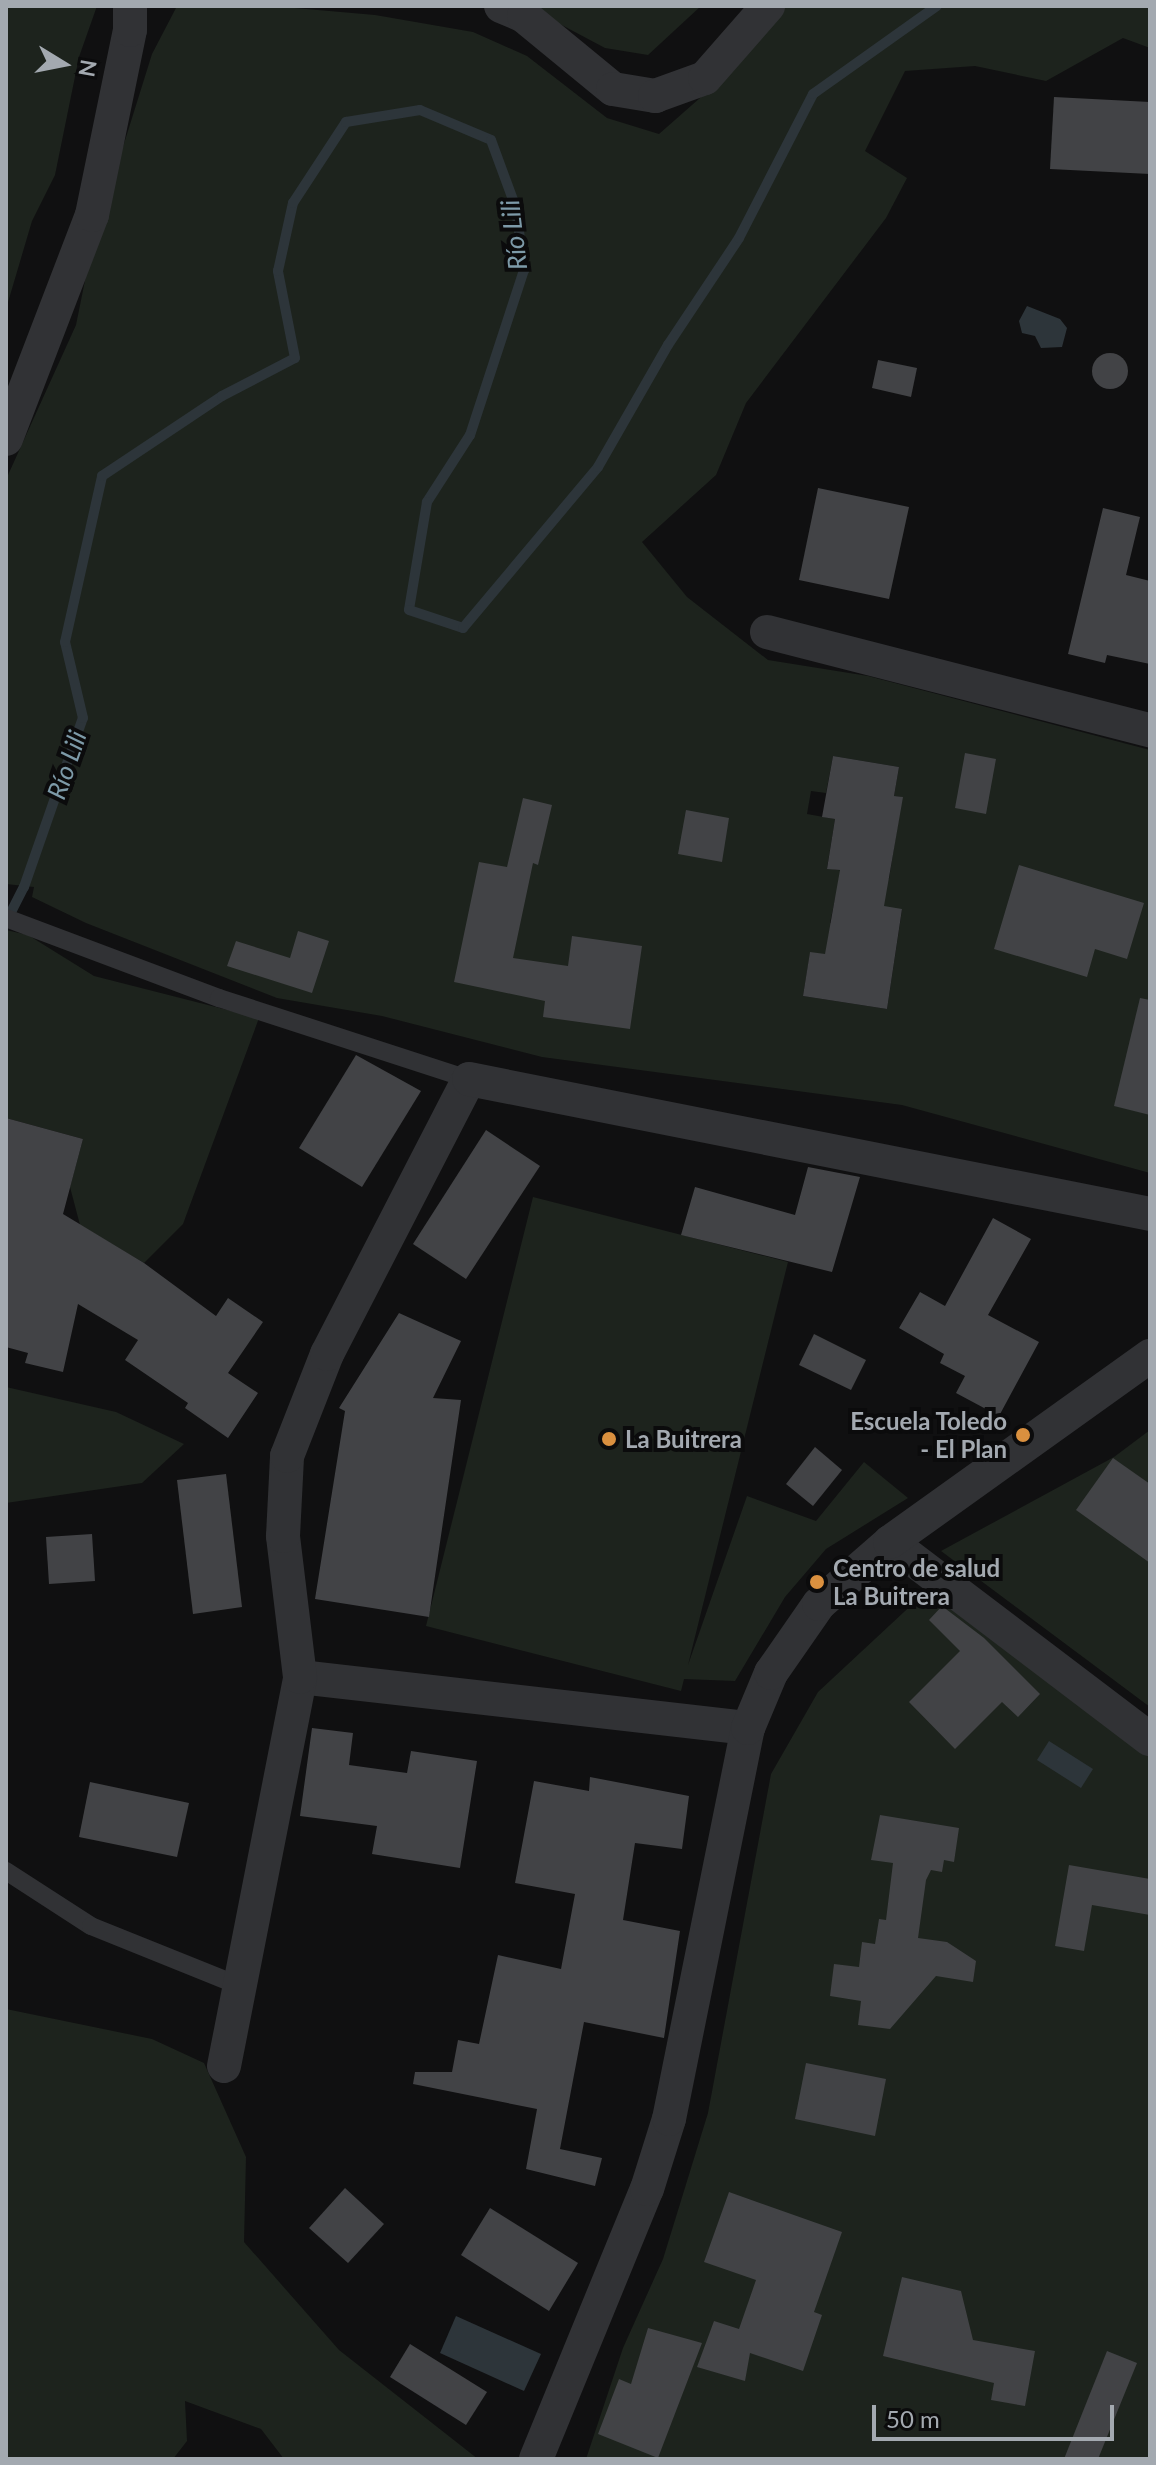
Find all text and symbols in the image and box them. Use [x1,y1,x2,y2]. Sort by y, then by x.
north arrow [24,24,104,104]
text: N [73,58,103,79]
water label: Río Lili [494,198,534,272]
water label: Río Lili [41,727,93,803]
place label: Escuela Toledo - El Plan [849,1407,1007,1463]
place label: La Buitrera [625,1425,742,1453]
marker: Escuela Toledo - El Plan [1014,1426,1032,1444]
marker: La Buitrera [600,1430,618,1448]
place label: Centro de salud La Buitrera [833,1554,1000,1610]
marker: Centro de salud La Buitrera [808,1573,826,1591]
scale bar [876,2389,1118,2439]
text: 50 m [886,2404,940,2433]

